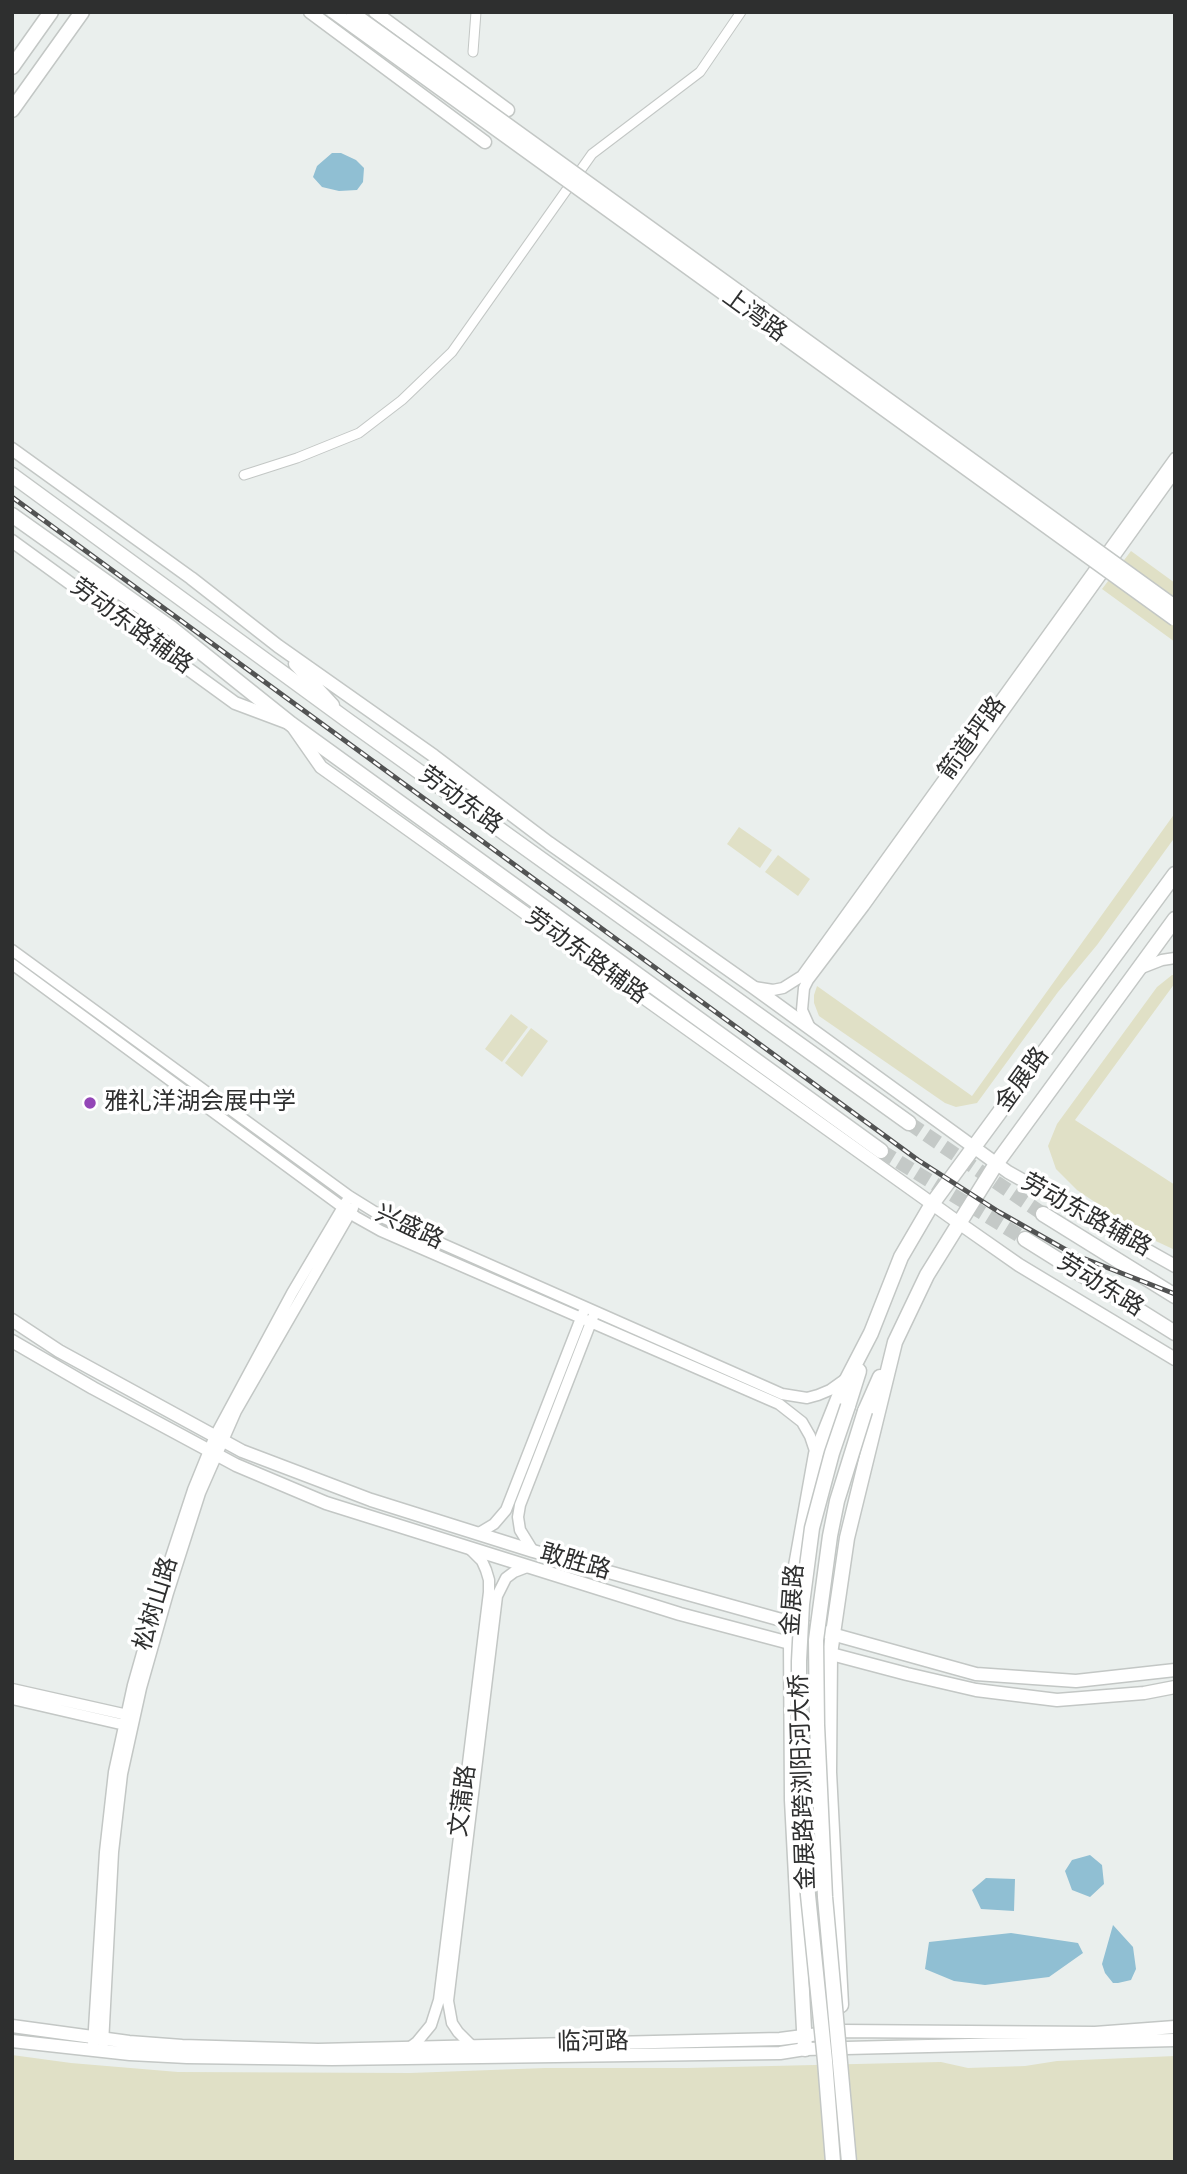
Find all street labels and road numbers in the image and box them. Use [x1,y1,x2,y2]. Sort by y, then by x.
street label: 上湾路 [716,283,792,349]
street label: 劳动东路辅路 [64,573,198,681]
street label: 箭道坪路 [933,692,1013,786]
street label: 劳动东路 [413,761,507,841]
street label: 劳动东路辅路 [519,903,653,1011]
street label: 金展路 [990,1042,1056,1118]
street label: 劳动东路辅路 [1016,1168,1156,1264]
street label: 兴盛路 [370,1200,448,1256]
street label: 劳动东路 [1052,1248,1148,1324]
street label: 敢胜路 [536,1539,614,1587]
street label: 松树山路 [129,1554,185,1654]
street label: 金展路 [777,1563,811,1637]
street label: 金展路跨浏阳河大桥 [786,1674,822,1890]
street label: 文蒲路 [445,1764,483,1838]
street label: 临河路 [557,2028,629,2058]

